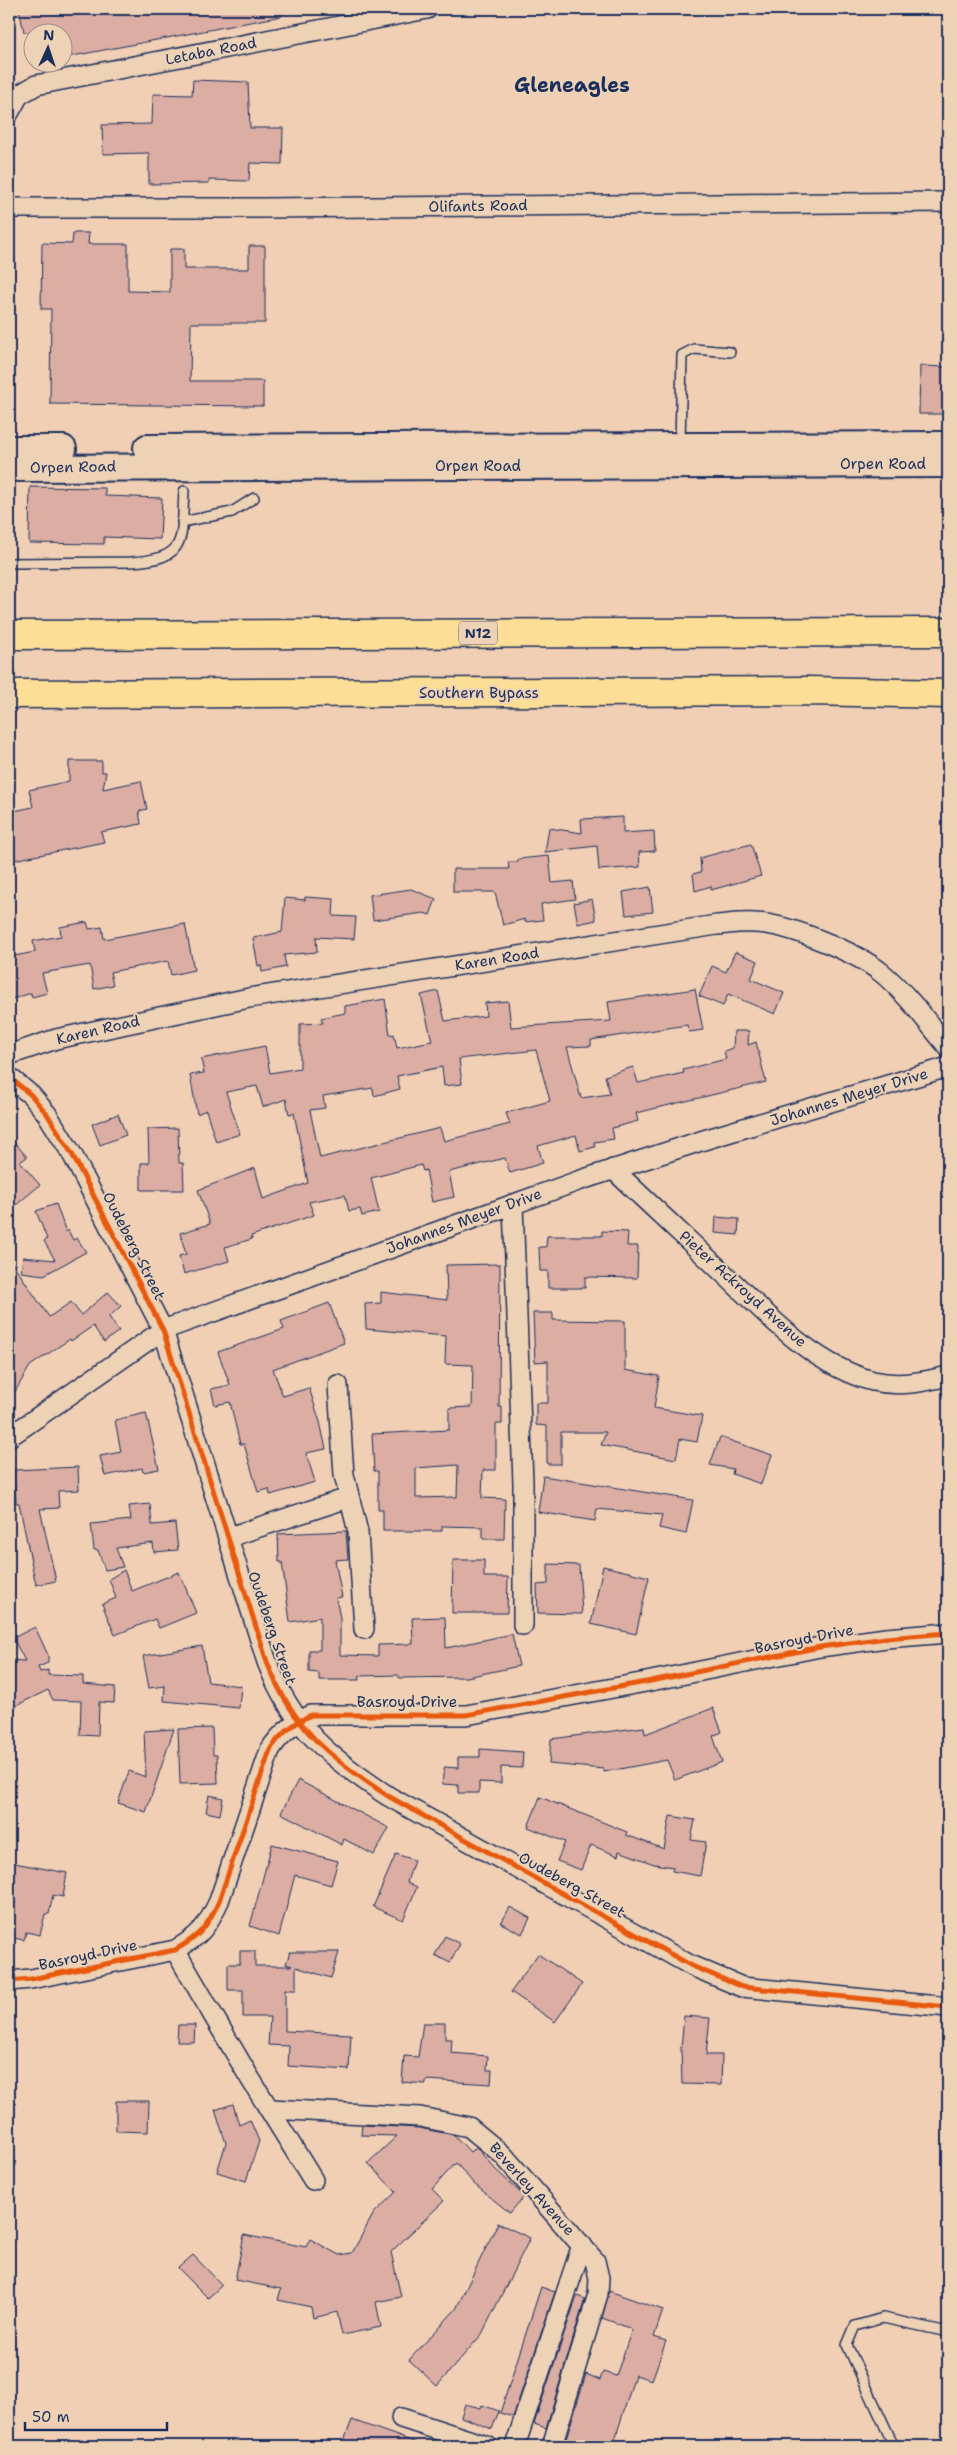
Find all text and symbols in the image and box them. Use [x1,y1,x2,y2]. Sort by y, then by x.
north arrow [22,22,72,72]
text: N [43,26,55,44]
street label: Letaba Road [164,32,259,70]
district label: Gleneagles [514,72,630,98]
street label: Olifants Road [428,195,528,217]
street label: Orpen Road [840,454,927,474]
street label: Orpen Road [30,456,117,478]
street label: Orpen Road [435,456,522,476]
road number: N12 [459,622,497,644]
street label: Southern Bypass [419,683,539,703]
street label: Karen Road [453,942,541,976]
street label: Karen Road [54,1011,142,1049]
street label: Johannes Meyer Drive [768,1063,930,1131]
street label: Johannes Meyer Drive [384,1184,544,1258]
street label: Oudeberg Street [98,1188,170,1304]
street label: Pieter Ackroyd Avenue [675,1226,811,1352]
street label: Oudeberg Street [243,1569,301,1687]
street label: Basroyd Drive [753,1620,855,1658]
street label: Basroyd Drive [357,1692,457,1712]
street label: Oudeberg Street [515,1847,629,1923]
street label: Basroyd Drive [37,1935,139,1975]
street label: Beverley Avenue [485,2138,579,2240]
scale bar [25,2400,168,2432]
text: 50 m [32,2407,70,2427]

